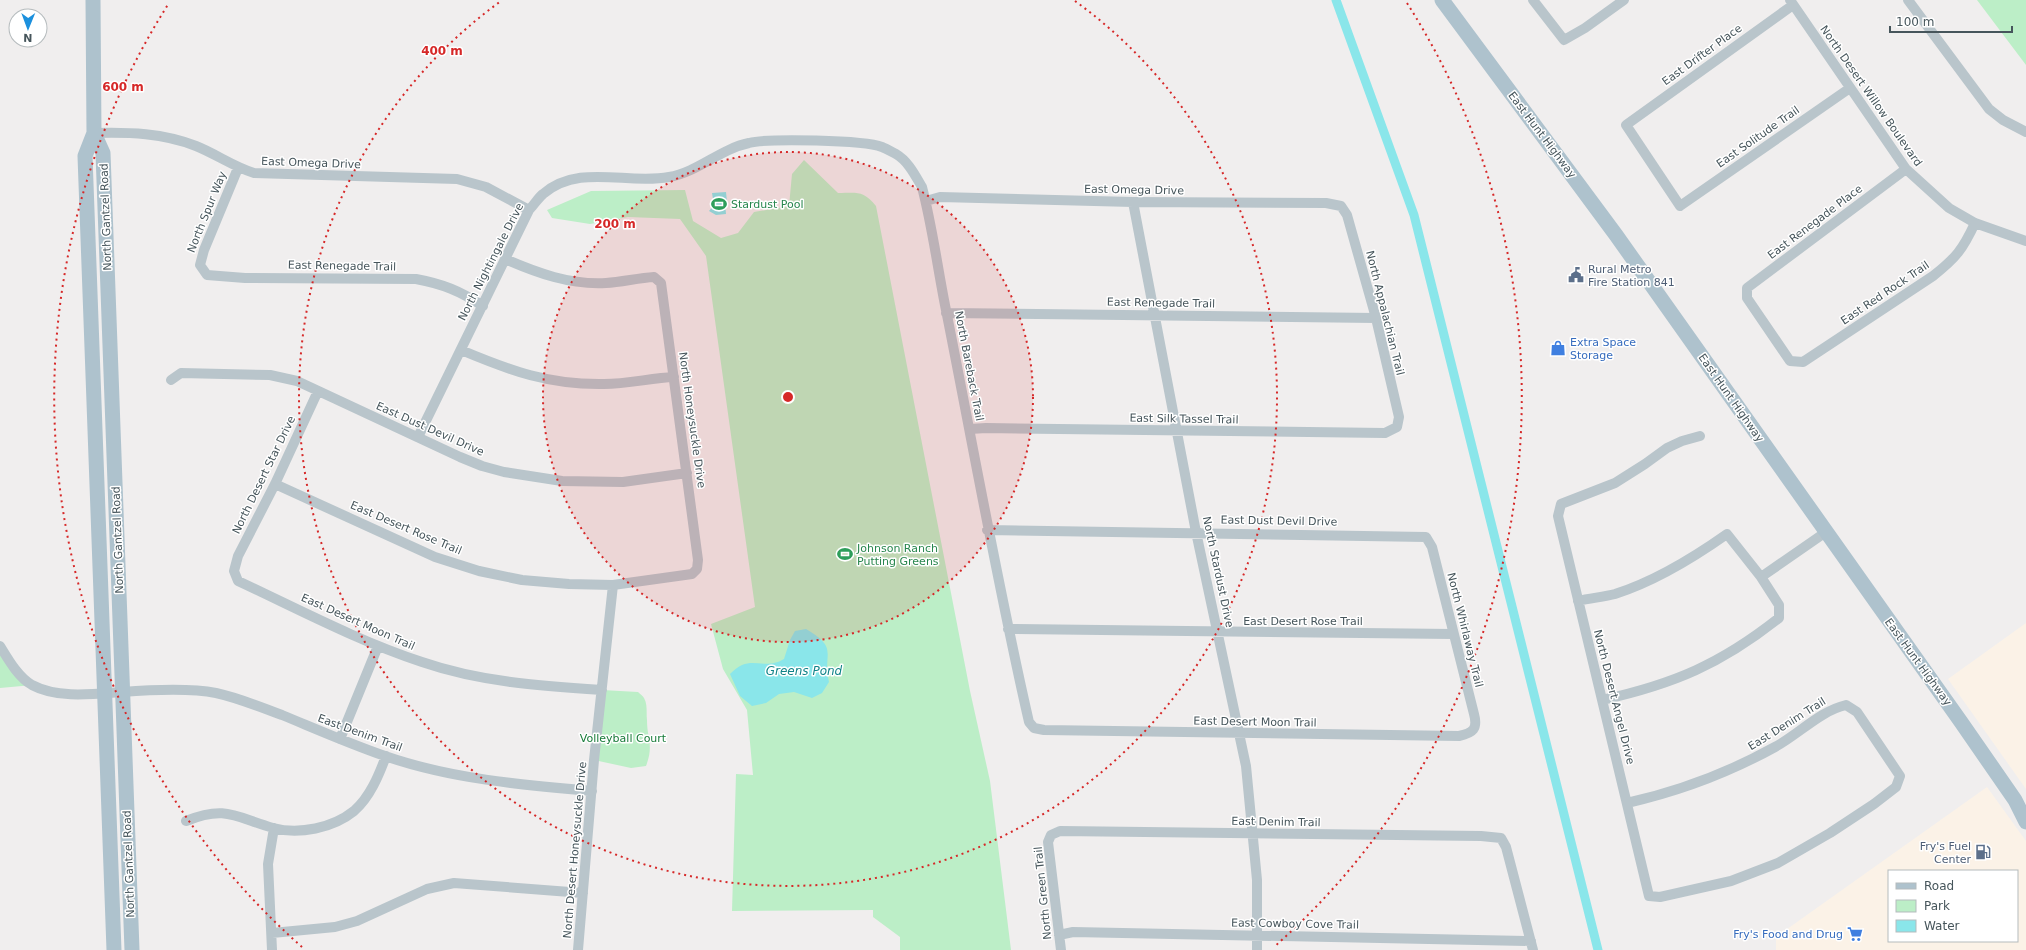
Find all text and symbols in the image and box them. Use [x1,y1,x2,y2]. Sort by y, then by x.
north arrow [8,8,48,48]
scale bar [1890,8,2012,34]
text: 100 m [1896,15,1934,29]
street label: East Drifter Place [1660,22,1745,88]
street label: North Desert Willow Boulevard [1817,23,1925,169]
text: N [23,31,33,44]
text: 400 m [421,44,463,58]
text: 600 m [102,80,144,94]
street label: East Hunt Highway [1505,89,1579,181]
street label: East Solitude Trail [1714,104,1802,170]
street label: East Omega Drive [261,155,361,171]
street label: North Gantzel Road [98,163,114,271]
street label: North Spur Way [185,169,229,255]
street label: East Renegade Place [1765,182,1865,262]
street label: East Omega Drive [1084,183,1184,197]
sports icon: Stardust Pool [710,195,728,213]
place label: Stardust Pool [731,198,804,211]
street label: North Nightingale Drive [456,201,526,323]
text: 200 m [594,217,636,231]
street label: North Appalachian Trail [1363,249,1407,377]
street label: East Renegade Trail [288,259,396,273]
street label: East Red Rock Trail [1838,259,1932,327]
place label: Rural Metro Fire Station 841 [1588,263,1675,289]
public building icon: Rural Metro Fire Station 841 [1567,266,1585,284]
street label: East Renegade Trail [1107,296,1215,310]
street label: North Bareback Trail [952,310,986,422]
place label: Extra Space Storage [1570,336,1636,362]
shop icon: Extra Space Storage [1549,339,1567,357]
street label: North Honeysuckle Drive [676,351,708,489]
street label: East Hunt Highway [1696,351,1767,445]
centre of rings [781,390,795,404]
street label: East Dust Devil Drive [374,399,486,459]
street label: East Silk Tassel Trail [1129,412,1239,426]
street label: North Desert Star Drive [230,414,298,536]
street label: North Gantzel Road [110,486,126,594]
street label: East Desert Rose Trail [348,499,464,557]
street label: East Dust Devil Drive [1220,513,1338,529]
street label: North Stardust Drive [1200,515,1236,629]
place label: Johnson Ranch Putting Greens [856,542,939,568]
sports icon: Johnson Ranch Putting Greens [836,545,854,563]
street label: North Whirlaway Trail [1444,571,1486,689]
street label: East Desert Moon Trail [299,591,417,653]
street label: East Desert Rose Trail [1243,615,1363,628]
street label: East Hunt Highway [1882,616,1954,709]
street label: North Desert Angel Drive [1591,628,1637,766]
water label: Greens Pond [766,664,843,678]
street label: East Denim Trail [1746,695,1828,753]
street label: East Denim Trail [316,712,404,754]
street label: East Desert Moon Trail [1193,714,1317,730]
park label: Volleyball Court [580,732,667,745]
street label: North Desert Honeysuckle Drive [561,761,589,939]
street label: North Gantzel Road [121,810,137,918]
street label: East Denim Trail [1231,815,1321,829]
place label: Fry's Fuel Center [1920,840,1971,866]
fuel station icon: Fry's Fuel Center [1974,843,1992,861]
street label: North Green Trail [1032,846,1054,940]
legend [1888,870,2018,942]
text: Road [1924,879,1954,893]
text: Park [1924,899,1950,913]
street label: East Cowboy Cove Trail [1231,916,1359,932]
text: Water [1924,919,1960,933]
supermarket icon: Fry's Food and Drug [1846,925,1864,943]
place label: Fry's Food and Drug [1733,928,1843,941]

